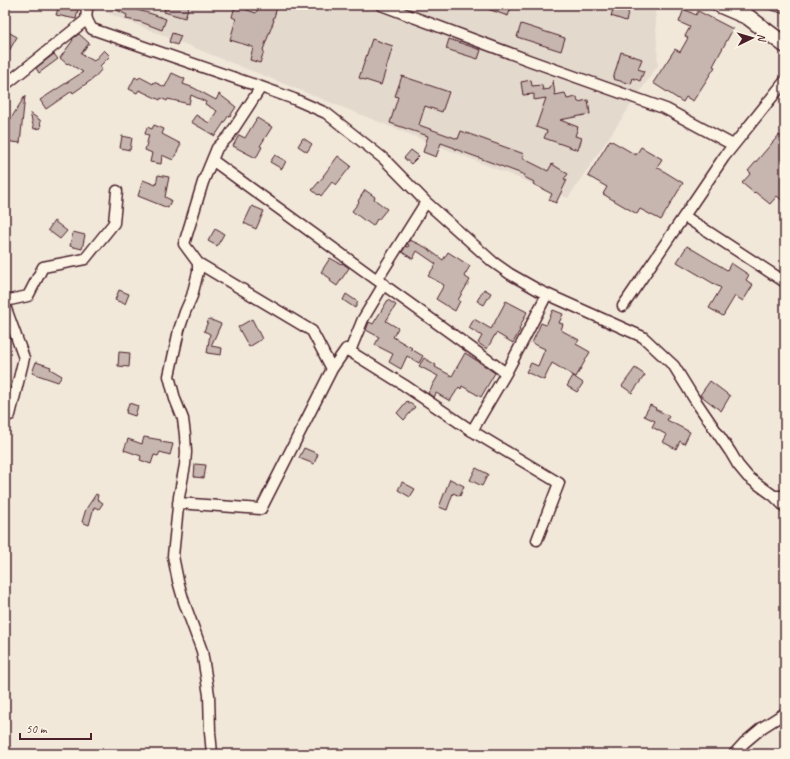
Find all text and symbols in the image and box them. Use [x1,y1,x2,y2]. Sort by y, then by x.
north arrow [732,18,772,58]
text: N [755,33,769,43]
scale bar [20,715,91,741]
text: 50 m [26,721,48,737]

